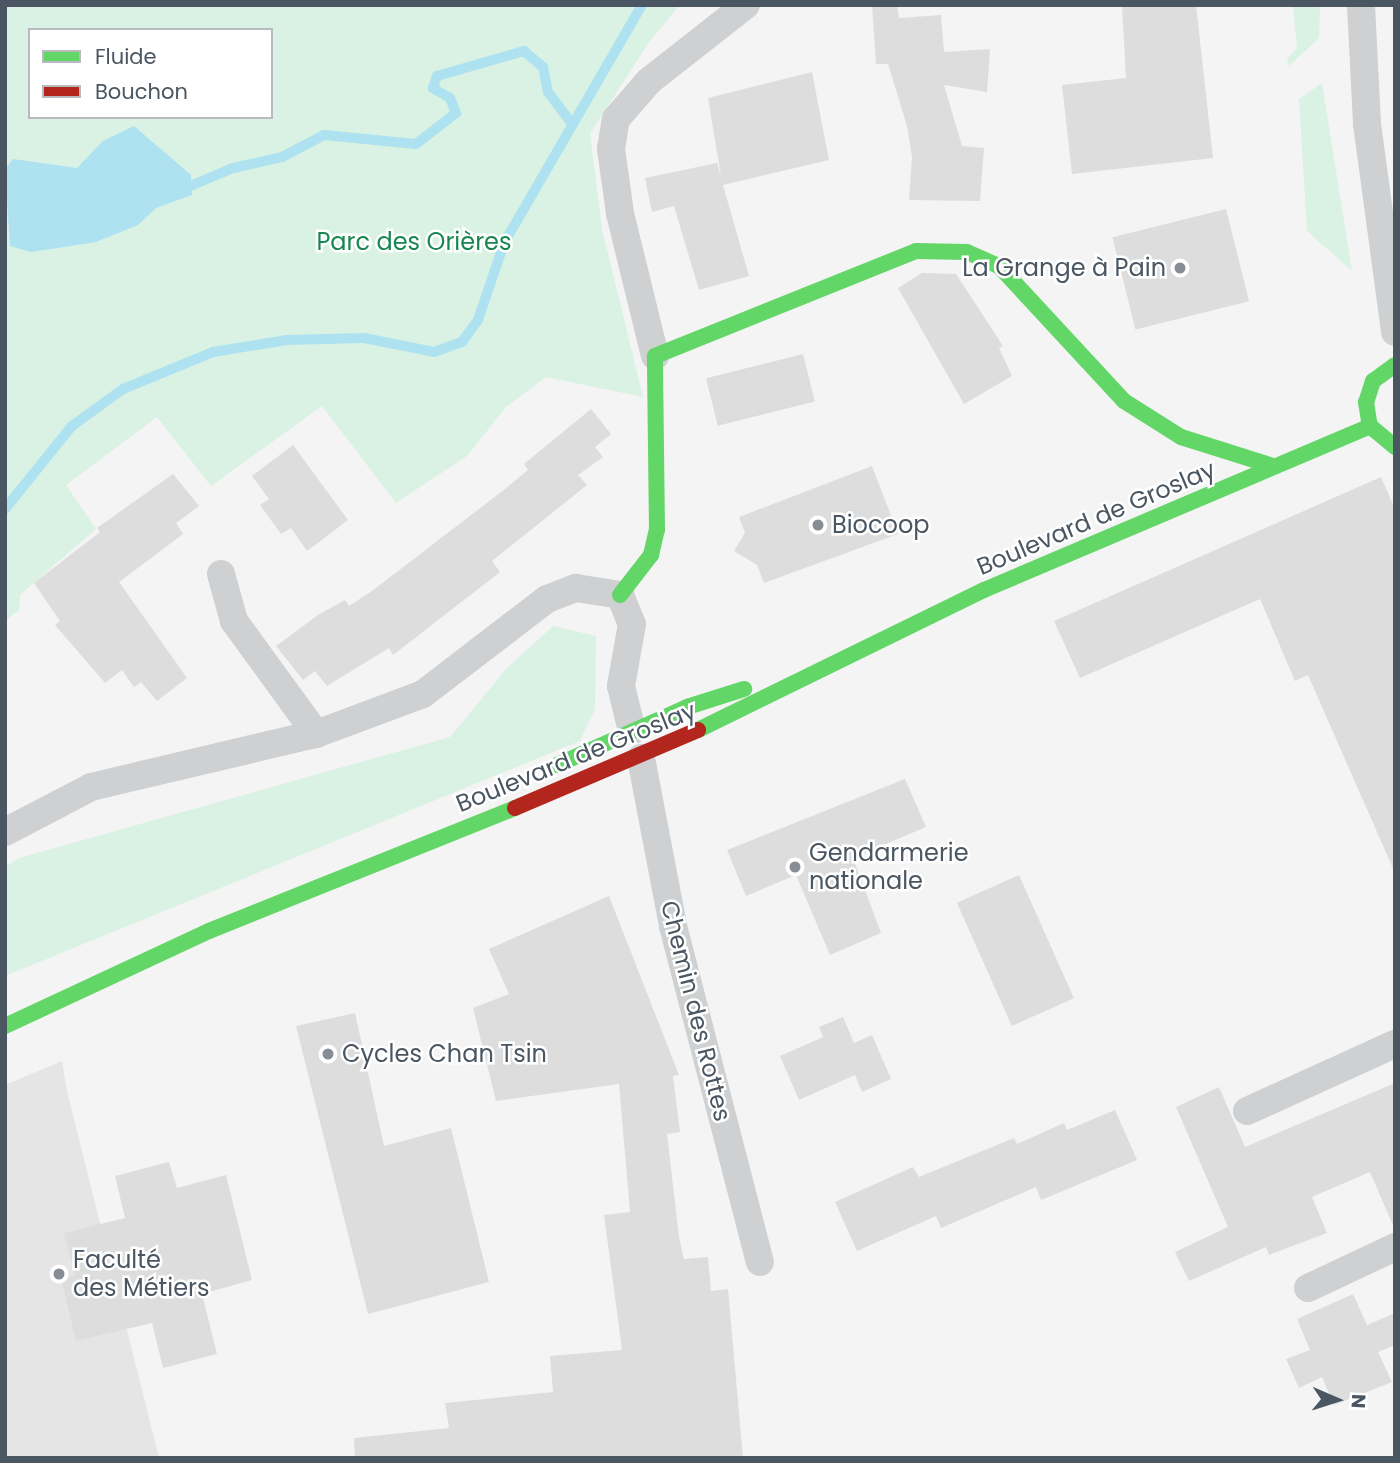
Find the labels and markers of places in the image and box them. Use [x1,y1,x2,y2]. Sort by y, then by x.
place label: La Grange à Pain [962,254,1166,282]
marker: La Grange à Pain [1172,260,1188,276]
place label: Biocoop [832,511,929,539]
marker: Biocoop [810,517,826,533]
place label: Gendarmerie nationale [809,839,969,895]
marker: Gendarmerie nationale [787,859,803,875]
place label: Cycles Chan Tsin [342,1040,547,1068]
marker: Cycles Chan Tsin [320,1046,336,1062]
place label: Faculté des Métiers [73,1246,210,1302]
marker: Faculté des Métiers [51,1266,67,1282]

